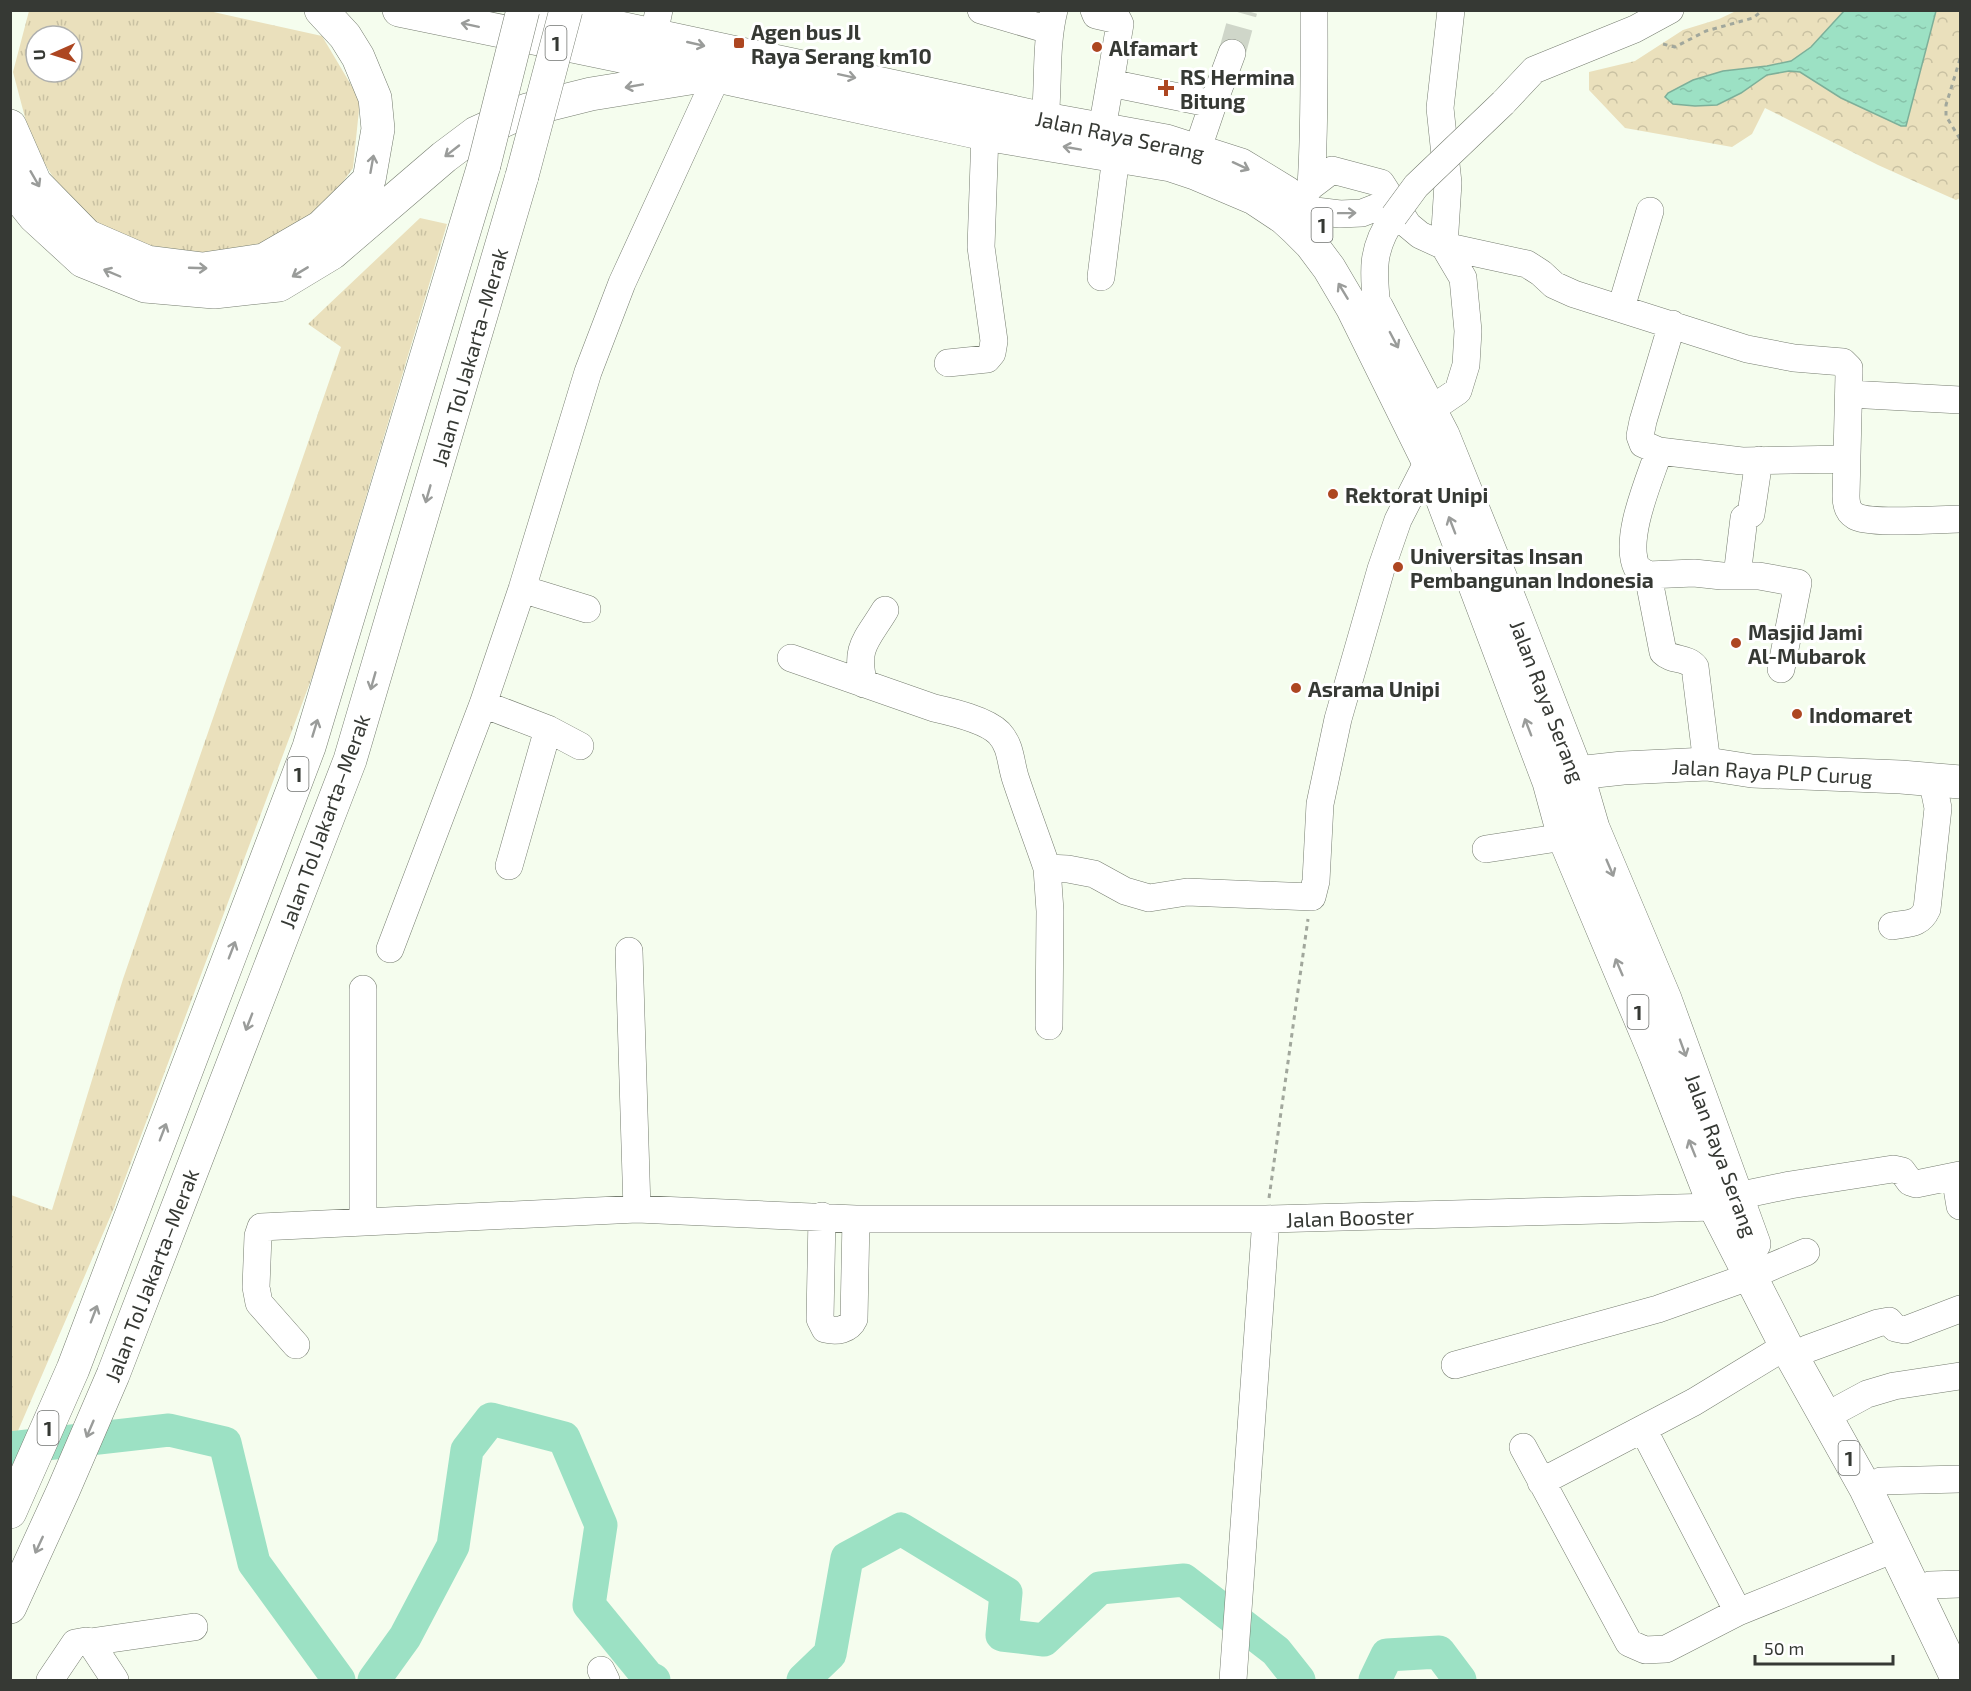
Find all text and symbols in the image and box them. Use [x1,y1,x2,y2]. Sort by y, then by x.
one-way arrow [461,19,480,30]
place label: Agen bus Jl Raya Serang km10 [751,19,932,69]
north arrow [24,24,84,84]
road number: 1 [546,26,566,60]
place label: Alfamart [1109,35,1198,60]
marker: Agen bus Jl Raya Serang km10 [732,36,746,50]
one-way arrow [686,38,705,50]
marker: Alfamart [1090,40,1104,54]
text: U [29,49,48,61]
place label: RS Hermina Bitung [1180,64,1295,113]
one-way arrow [837,71,856,83]
marker: RS Hermina Bitung [1157,79,1175,97]
one-way arrow [625,81,644,92]
street label: Jalan Raya Serang [1033,105,1207,165]
one-way arrow [1063,142,1082,153]
one-way arrow [445,144,461,157]
one-way arrow [367,154,378,174]
one-way arrow [1232,161,1250,173]
one-way arrow [29,170,41,187]
one-way arrow [1336,207,1356,219]
road number: 1 [1312,208,1332,242]
street label: Jalan Tol Jakarta–Merak [426,245,512,469]
one-way arrow [188,262,208,273]
one-way arrow [104,267,122,278]
one-way arrow [292,267,309,279]
one-way arrow [1337,283,1349,300]
one-way arrow [1389,330,1400,348]
place label: Rektorat Unipi [1345,482,1488,507]
one-way arrow [422,484,433,503]
marker: Rektorat Unipi [1326,487,1340,501]
one-way arrow [1445,516,1456,535]
place label: Universitas Insan Pembangunan Indonesia [1410,543,1654,592]
marker: Universitas Insan Pembangunan Indonesia [1391,560,1405,574]
street label: Jalan Raya Serang [1506,616,1591,786]
place label: Masjid Jami Al-Mubarok [1748,619,1866,668]
marker: Masjid Jami Al-Mubarok [1729,636,1743,650]
one-way arrow [367,671,378,690]
place label: Asrama Unipi [1308,676,1440,701]
marker: Asrama Unipi [1289,681,1303,695]
place label: Indomaret [1809,702,1913,727]
marker: Indomaret [1790,707,1804,721]
street label: Jalan Tol Jakarta–Merak [274,710,375,932]
one-way arrow [1522,718,1533,737]
one-way arrow [310,719,321,738]
street label: Jalan Raya PLP Curug [1671,753,1873,789]
road number: 1 [288,757,308,791]
one-way arrow [1605,858,1616,876]
one-way arrow [227,941,238,960]
one-way arrow [1613,959,1624,977]
road number: 1 [1628,995,1648,1029]
one-way arrow [242,1012,253,1031]
one-way arrow [1679,1039,1690,1057]
street label: Jalan Raya Serang [1681,1070,1763,1240]
one-way arrow [158,1123,169,1142]
one-way arrow [1686,1139,1697,1158]
street label: Jalan Tol Jakarta–Merak [99,1165,203,1385]
street label: Jalan Booster [1285,1202,1415,1232]
one-way arrow [89,1306,100,1324]
road number: 1 [38,1411,58,1445]
one-way arrow [84,1419,95,1438]
road number: 1 [1838,1441,1860,1475]
one-way arrow [33,1535,44,1553]
scale bar [1755,1628,1893,1666]
text: 50 m [1764,1637,1804,1659]

